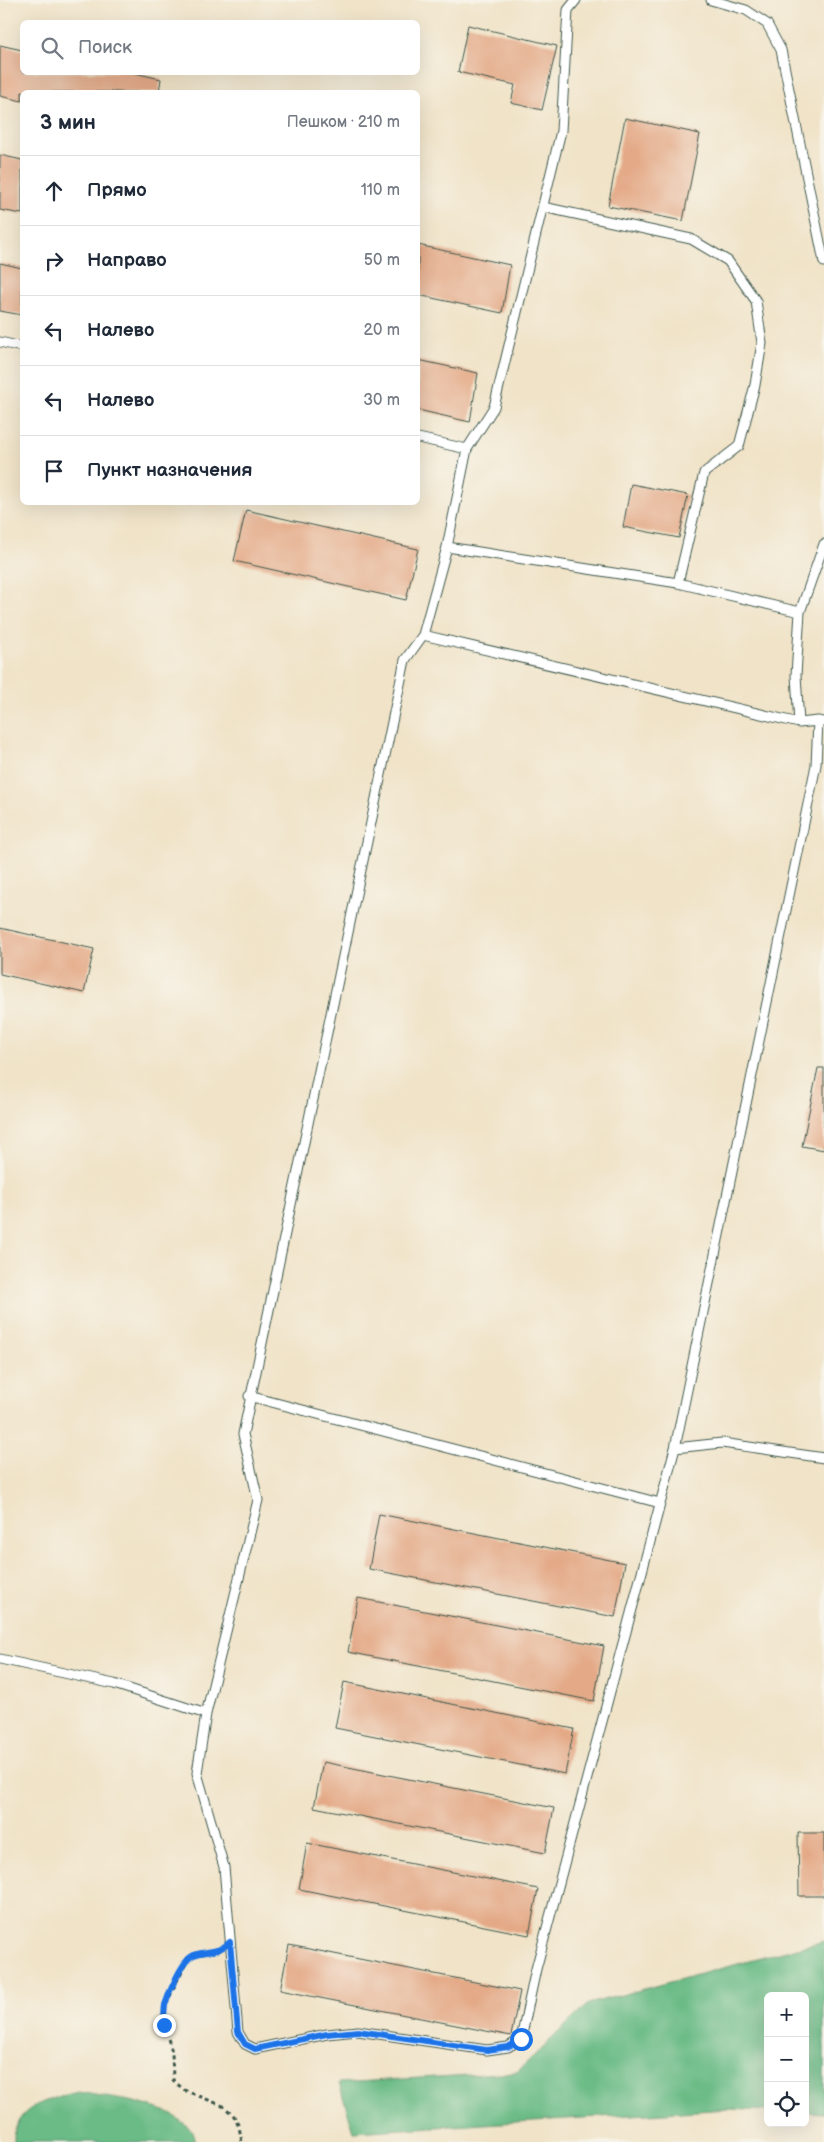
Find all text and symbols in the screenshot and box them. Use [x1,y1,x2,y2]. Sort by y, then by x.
search box [20,20,420,75]
icon: search [38,34,66,62]
text: Поиск [78,36,132,59]
text: 3 мин [40,110,96,135]
text: Пешком · 210 m [287,113,400,132]
icon: ahead [40,177,68,205]
text: Прямо [87,179,147,202]
text: 110 m [361,181,400,200]
icon: right [40,247,68,275]
text: Направо [87,249,167,272]
text: 50 m [364,251,400,270]
icon: left [40,317,68,345]
text: Налево [87,319,154,342]
text: 20 m [364,321,400,340]
icon: left [40,387,68,415]
text: Налево [87,389,154,412]
text: 30 m [363,391,400,410]
icon: arrive [40,457,68,485]
text: Пункт назначения [87,459,252,482]
map controls [764,1992,809,2127]
button: + [764,1992,809,2037]
route end [153,2014,176,2037]
route start [510,2028,533,2051]
button: − [764,2037,809,2082]
button: locate [764,2082,809,2127]

